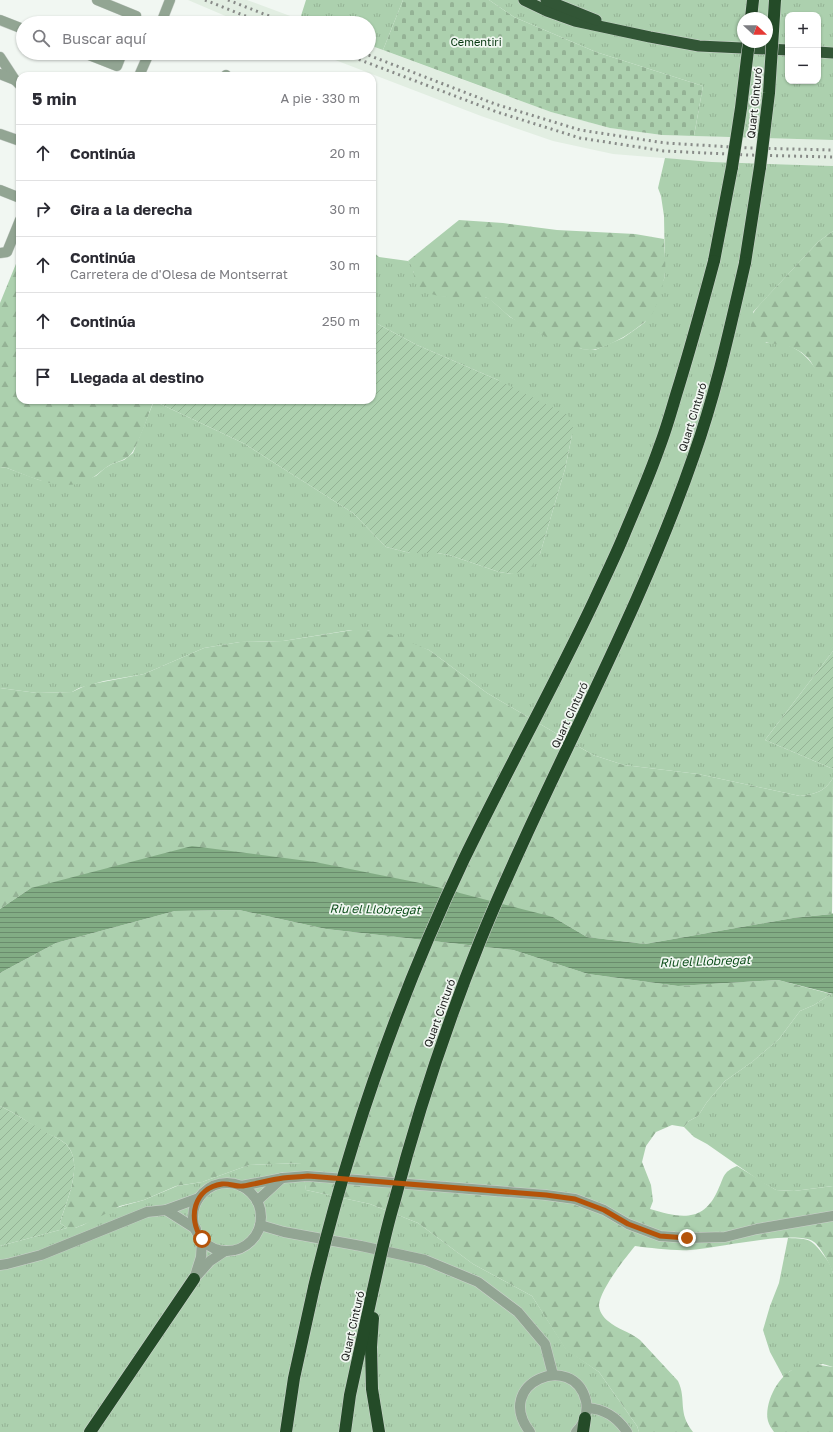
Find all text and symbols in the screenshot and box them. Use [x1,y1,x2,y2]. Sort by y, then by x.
north arrow [737,12,773,48]
map controls [785,12,821,84]
button: + [785,12,821,48]
search box [16,16,376,60]
icon: search [30,27,52,49]
text: Buscar aquí [62,29,146,47]
park label: Cementiri [450,35,502,48]
button: − [785,48,821,84]
street label: Quart Cinturó [744,66,764,139]
text: 5 min [32,88,76,109]
text: A pie · 330 m [281,90,360,106]
icon: ahead [32,142,54,164]
text: Continúa [70,144,136,162]
text: 20 m [330,145,360,161]
icon: right [32,198,54,220]
text: Gira a la derecha [70,200,192,218]
text: 30 m [330,201,360,217]
text: Continúa [70,248,136,266]
icon: ahead [32,254,54,276]
text: 30 m [330,257,360,273]
text: Carretera de d'Olesa de Montserrat [70,266,288,282]
icon: ahead [32,310,54,332]
text: Continúa [70,312,136,330]
text: 250 m [322,313,360,329]
icon: arrive [32,366,54,388]
text: Llegada al destino [70,368,204,386]
street label: Quart Cinturó [675,380,709,453]
street label: Quart Cinturó [548,679,590,750]
water label: Riu el Llobregat [329,901,422,917]
water label: Riu el Llobregat [659,952,752,970]
street label: Quart Cinturó [421,977,457,1049]
route end [678,1229,696,1247]
route start [193,1230,211,1248]
street label: Quart Cinturó [338,1289,366,1362]

